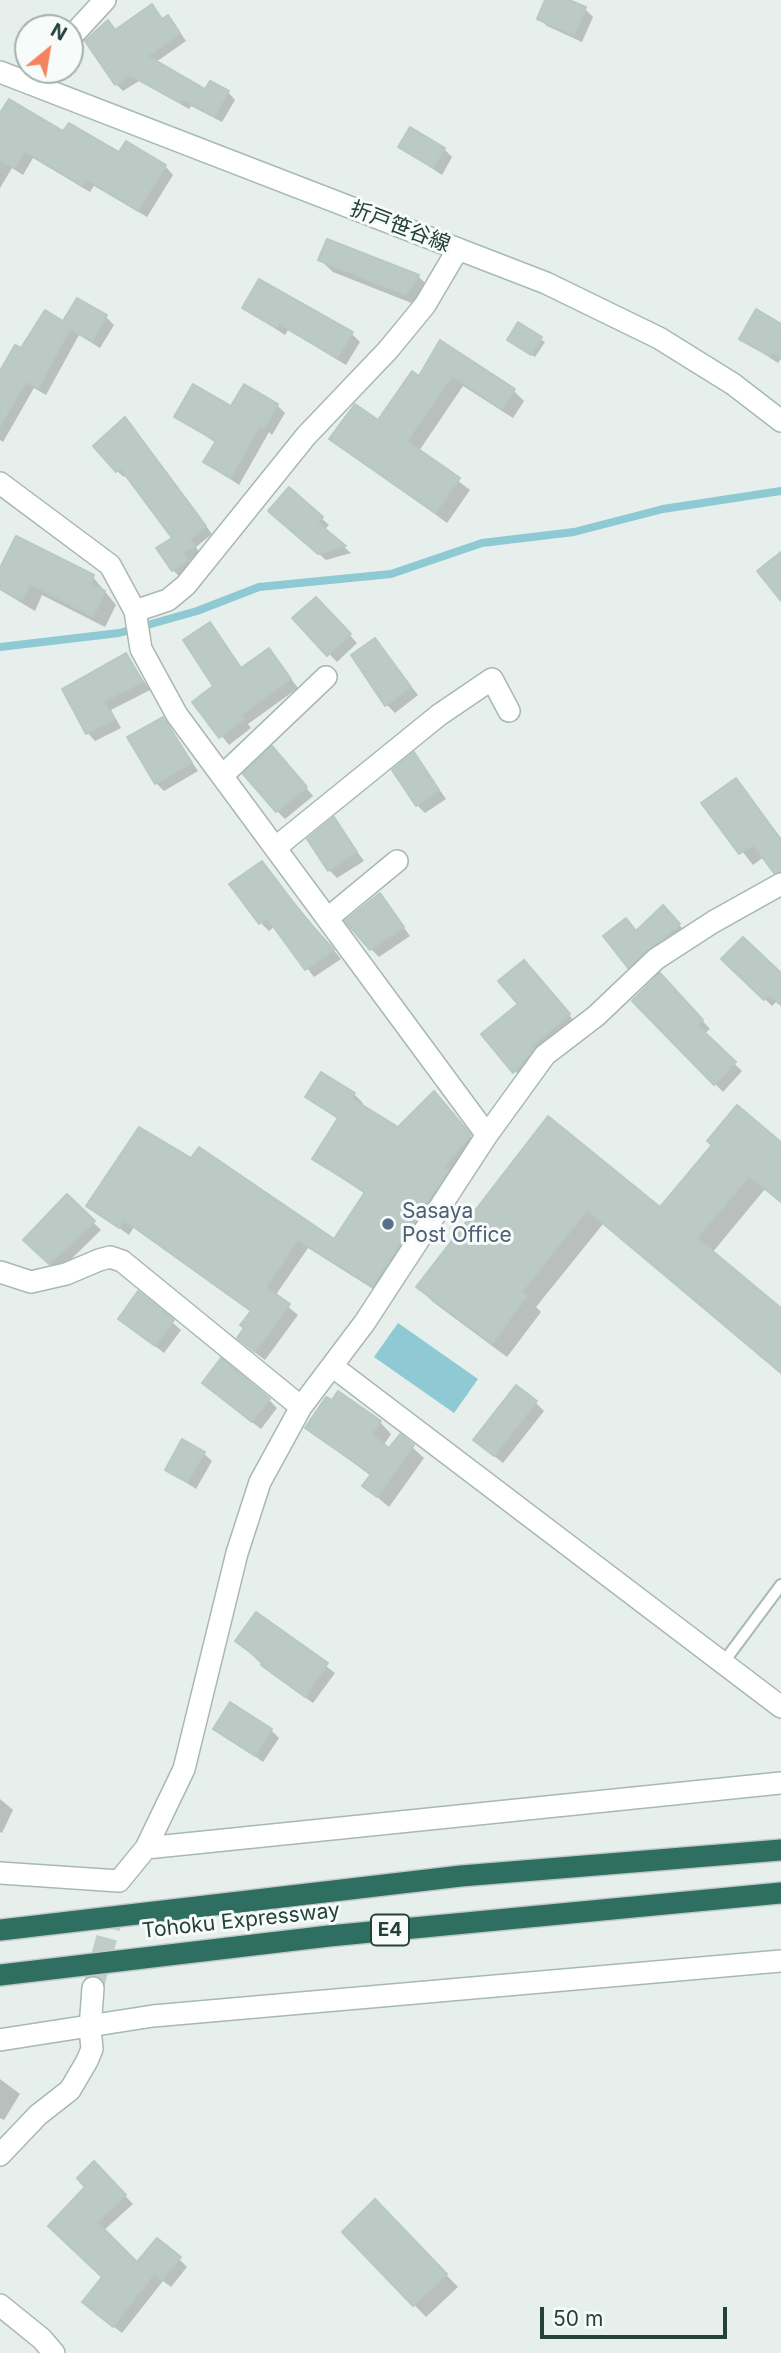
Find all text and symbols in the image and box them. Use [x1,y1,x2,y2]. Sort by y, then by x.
north arrow [14,14,84,84]
text: N [47,19,71,46]
street label: 折戸笹谷線 [346,196,454,258]
place label: Sasaya Post Office [402,1199,512,1249]
marker: Sasaya Post Office [380,1216,396,1232]
street label: Tohoku Expressway [141,1898,341,1944]
road number: E4 [371,1914,409,1946]
scale bar [543,2294,730,2338]
text: 50 m [553,2306,603,2331]

